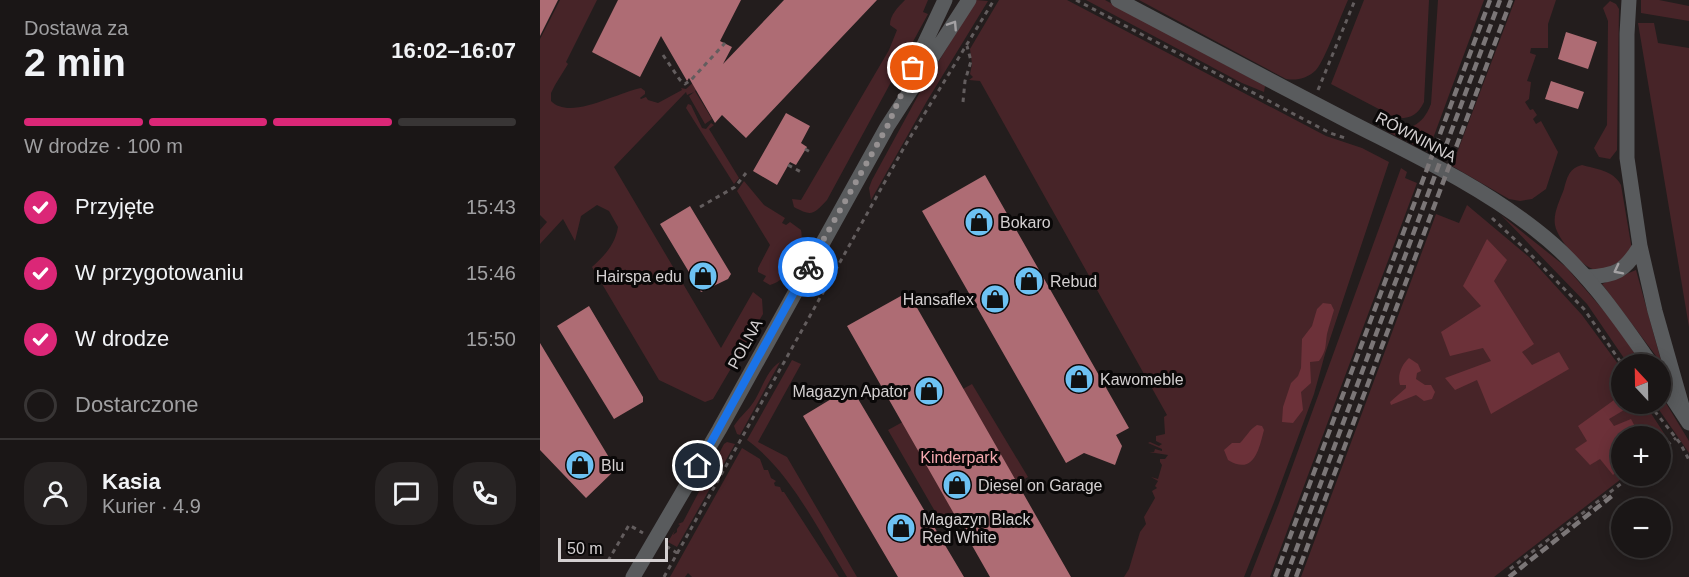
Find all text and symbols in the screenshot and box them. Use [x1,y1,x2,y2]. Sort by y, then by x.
text: Dostawa za [24,17,129,39]
one-way arrow [945,20,956,31]
text: 16:02–16:07 [391,38,516,63]
text: 2 min [24,41,126,84]
pin [887,42,938,93]
icon: bag [896,51,929,84]
street label: RÓWNINNA [1373,108,1460,166]
text: W drodze · 100 m [24,135,183,157]
icon: check [24,191,57,224]
text: Przyjęte [75,194,154,219]
text: 15:43 [466,196,516,218]
shop icon: Bokaro [963,206,995,238]
place label: Bokaro [1000,214,1051,231]
courier [778,237,838,297]
icon: bike [792,251,825,284]
icon: check [24,257,57,290]
text: W przygotowaniu [75,260,244,285]
shop icon: Hairspa edu [687,260,719,292]
text: 15:46 [466,262,516,284]
one-way arrow [1613,262,1624,274]
shop icon: Rebud [1013,265,1045,297]
place label: Hairspa edu [596,268,682,285]
place label: Rebud [1050,273,1097,290]
shop icon: Hansaflex [979,283,1011,315]
place label: Hansaflex [903,291,974,308]
street label: POLNA [724,316,766,372]
icon: check [24,323,57,356]
text: W drodze [75,326,169,351]
text: 15:50 [466,328,516,350]
north arrow [1611,354,1671,414]
map controls [1611,354,1671,558]
shop icon: Kawomeble [1063,363,1095,395]
place label: Kawomeble [1100,371,1184,388]
shop icon: Magazyn Apator [913,375,945,407]
place label: Magazyn Apator [792,383,909,400]
text: Dostarczone [75,392,199,417]
button: + [1611,426,1671,486]
pin [672,440,723,491]
shop icon: Blu [564,449,596,481]
icon: home [681,449,714,482]
park label: Kinderpark [920,449,999,466]
place label: Blu [601,457,624,474]
button: person [24,462,87,525]
button: chat [375,462,438,525]
button: phone [453,462,516,525]
text: Kasia [102,469,161,494]
shop icon: Diesel on Garage [941,469,973,501]
place label: Diesel on Garage [978,477,1103,494]
text: Kurier · 4.9 [102,495,201,517]
button: − [1611,498,1671,558]
place label: Magazyn Black Red White [922,511,1031,546]
shop icon: Magazyn Black Red White [885,512,917,544]
scale bar [558,535,668,562]
text: 50 m [567,540,603,557]

